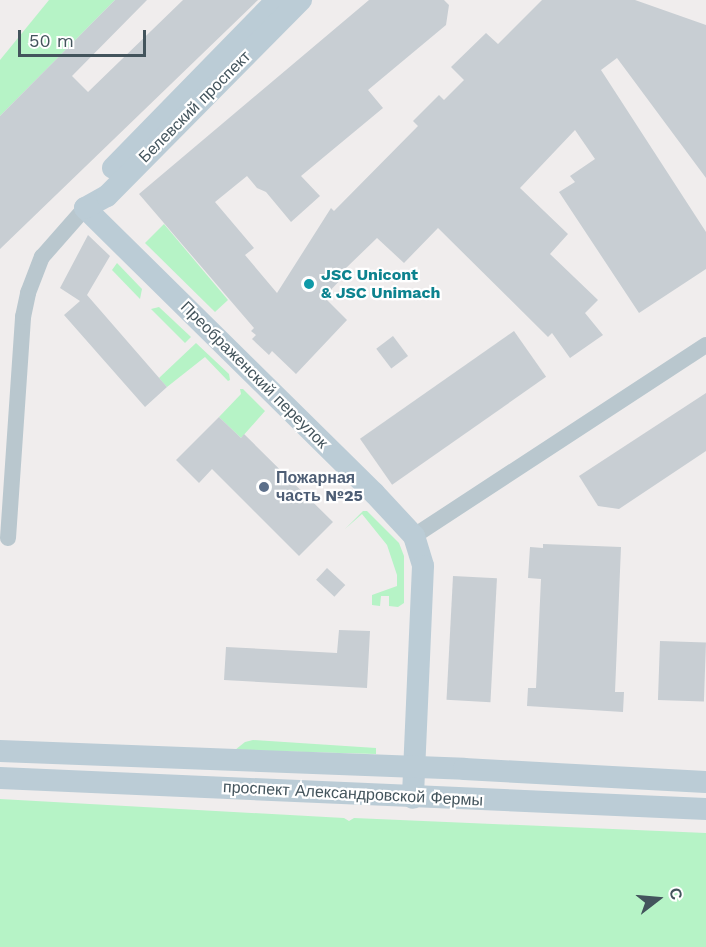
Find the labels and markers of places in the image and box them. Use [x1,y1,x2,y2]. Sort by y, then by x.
place label: JSC Unicont & JSC Unimach [321,265,441,303]
marker: JSC Unicont & JSC Unimach [302,277,316,291]
place label: Пожарная часть №25 [276,468,363,506]
marker: Пожарная часть №25 [257,480,271,494]

